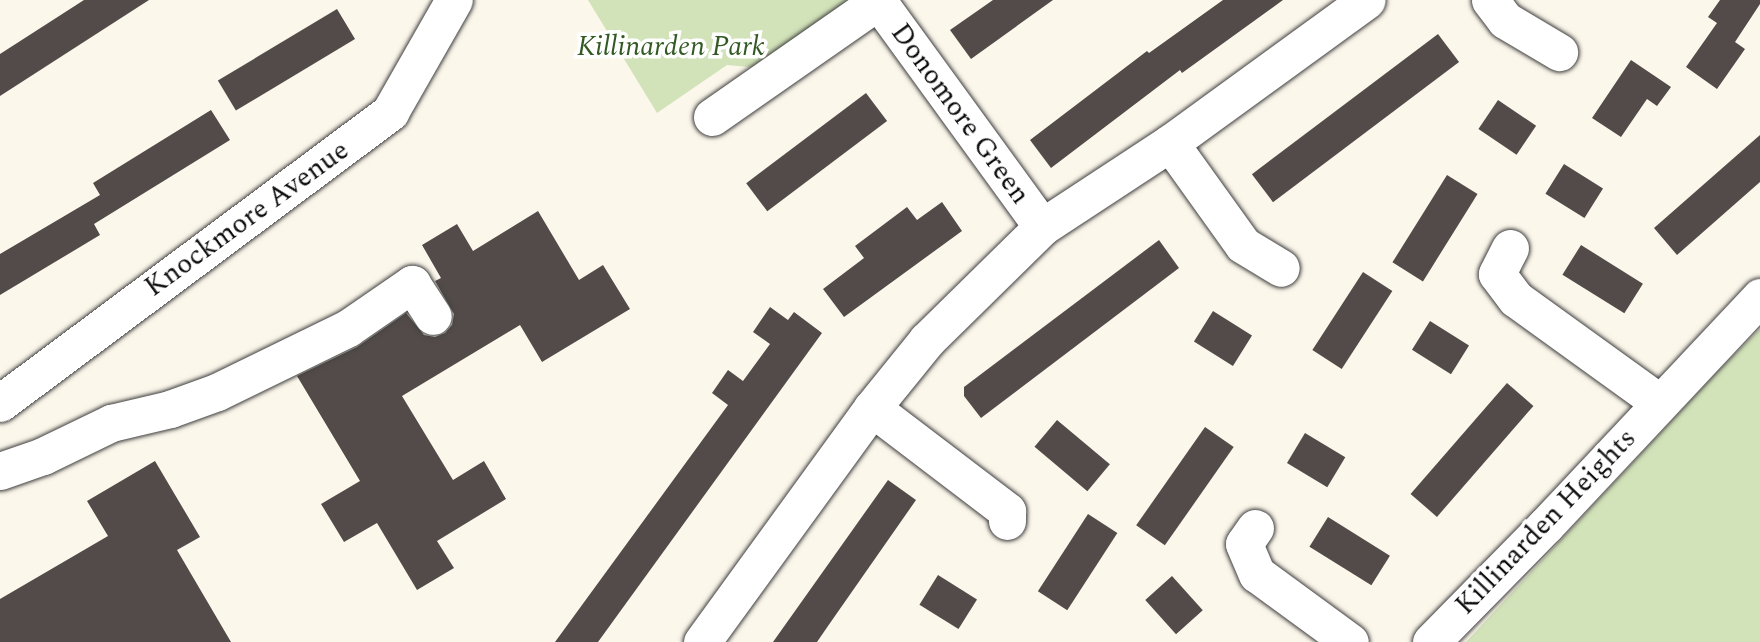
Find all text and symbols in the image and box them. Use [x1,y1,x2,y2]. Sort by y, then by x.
street label: Donomore Green [883,17,1037,211]
park label: Killinarden Park [577,30,765,64]
street label: Knockmore Avenue [138,134,356,304]
street label: Killinarden Heights [1449,422,1643,622]

